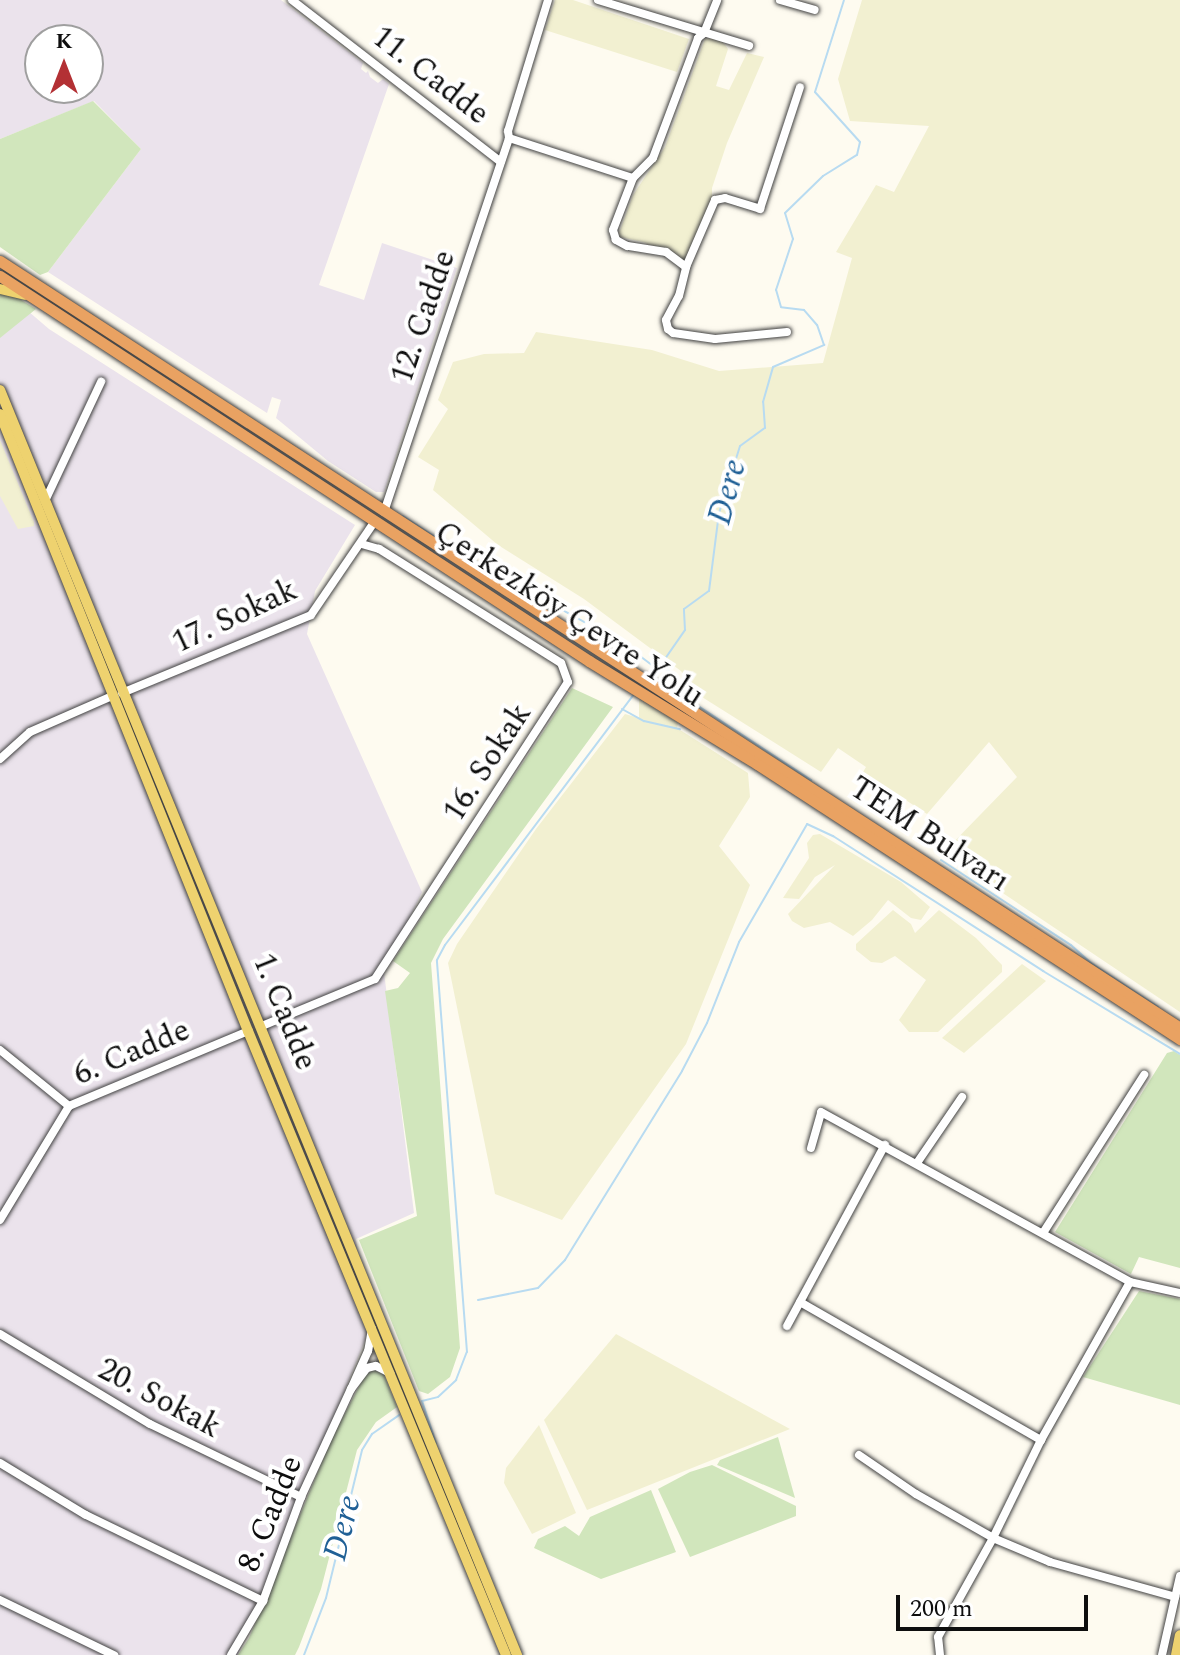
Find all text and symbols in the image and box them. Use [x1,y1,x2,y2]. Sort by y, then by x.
street label: 11. Cadde [364,18,496,134]
north arrow [24,24,104,104]
text: K [55,25,73,58]
street label: 12. Cadde [383,245,465,389]
water label: Dere [700,455,756,529]
street label: Çerkezköy Çevre Yolu [427,514,711,716]
street label: 17. Sokak [166,571,304,663]
street label: 16. Sokak [436,697,540,829]
street label: TEM Bulvarı [842,769,1016,901]
street label: 1. Cadde [243,948,325,1076]
street label: 6. Cadde [68,1011,196,1095]
street label: 20. Sokak [91,1351,227,1447]
street label: 8. Cadde [230,1450,312,1578]
water label: Dere [315,1491,371,1565]
scale bar [900,1579,1092,1629]
text: 200 m [910,1591,973,1627]

